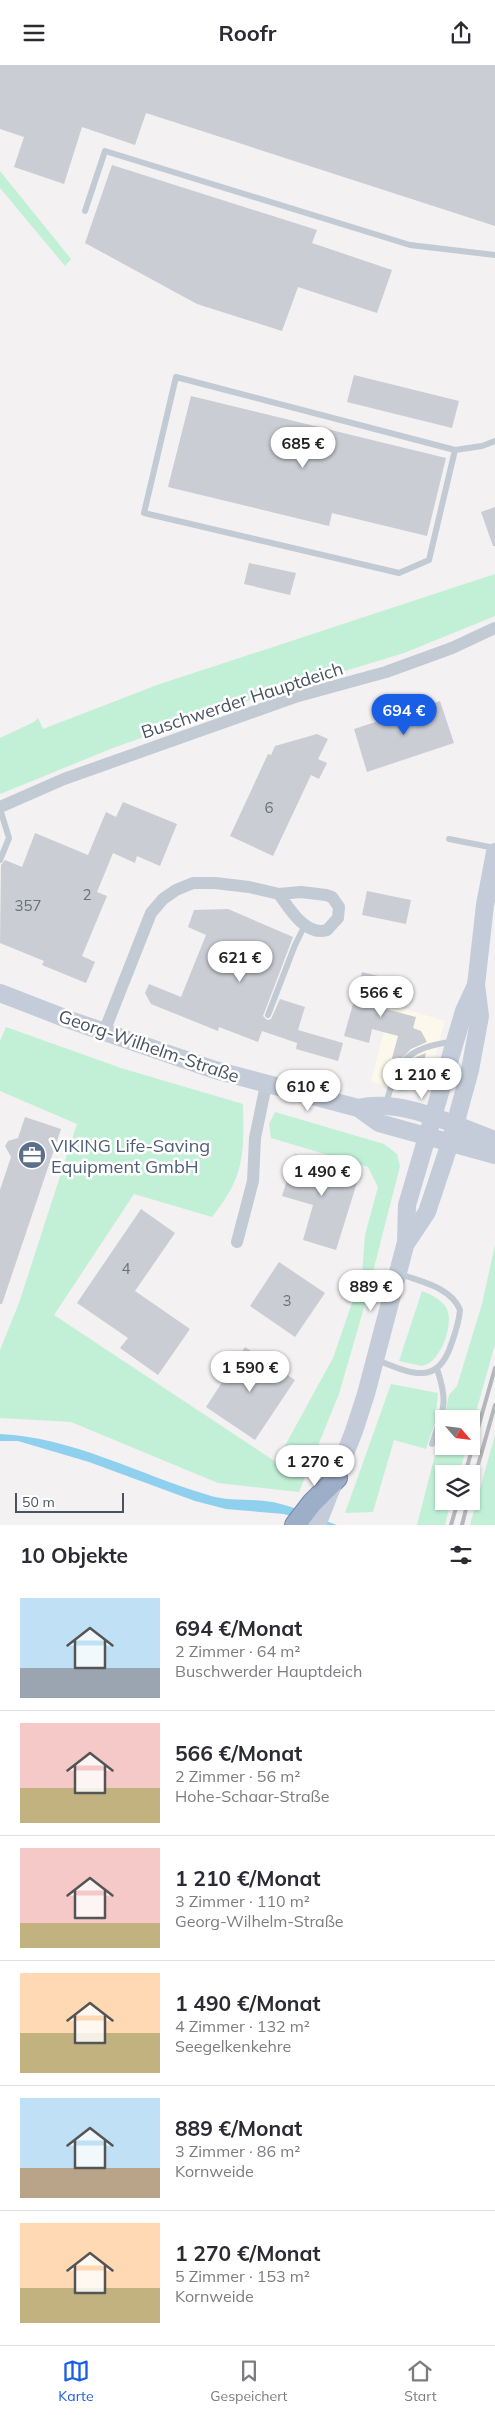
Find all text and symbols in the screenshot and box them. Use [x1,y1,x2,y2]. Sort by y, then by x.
icon: menu [20,19,48,47]
text: Roofr [219,19,276,47]
icon: share [447,19,475,47]
pin: 685 € [268,427,338,469]
text: 685 € [282,433,324,453]
street label: Buschwerder Hauptdeich [138,657,346,743]
pin: 694 € [369,693,439,736]
text: 694 € [383,700,425,720]
house number: 6 [264,798,274,817]
house number: 2 [82,885,92,904]
house number: 357 [14,896,42,915]
pin: 621 € [205,941,275,983]
text: 621 € [219,947,261,967]
pin: 566 € [346,975,416,1018]
text: 566 € [360,982,402,1002]
street label: Georg-Wilhelm-Straße [56,1004,242,1088]
pin: 1 210 € [376,1057,468,1100]
text: 1 210 € [394,1064,450,1084]
pin: 610 € [273,1069,343,1112]
text: 610 € [287,1076,329,1096]
place label: VIKING Life-Saving Equipment GmbH [51,1134,210,1178]
office icon: VIKING Life-Saving Equipment GmbH [17,1140,47,1170]
pin: 1 490 € [276,1155,368,1197]
text: 1 490 € [294,1161,350,1181]
house number: 4 [121,1259,131,1278]
pin: 889 € [336,1269,406,1312]
text: 889 € [350,1276,392,1296]
house number: 3 [282,1291,292,1310]
pin: 1 590 € [204,1351,296,1393]
text: 1 590 € [222,1357,278,1377]
north arrow [435,1410,480,1455]
map controls [435,1410,480,1510]
pin: 1 270 € [269,1445,361,1487]
text: 1 270 € [287,1451,343,1471]
button: layers [435,1465,480,1510]
scale bar [15,1490,124,1513]
text: 50 m [22,1493,55,1511]
icon: filters [447,1541,475,1569]
text: 10 Objekte [20,1542,128,1568]
text: 694 €/Monat [175,1615,302,1641]
icon: home [60,1618,120,1678]
text: 2 Zimmer · 64 m² [175,1641,300,1661]
text: Buschwerder Hauptdeich [175,1661,362,1681]
text: 566 €/Monat [175,1740,302,1766]
icon: home [60,1743,120,1803]
text: 2 Zimmer · 56 m² [175,1766,300,1786]
text: Hohe-Schaar-Straße [175,1786,329,1806]
text: 1 210 €/Monat [175,1865,321,1891]
icon: home [60,1868,120,1928]
text: 3 Zimmer · 110 m² [175,1891,310,1911]
text: Georg-Wilhelm-Straße [175,1911,344,1931]
text: 1 490 €/Monat [175,1990,321,2016]
icon: home [60,1993,120,2053]
text: 4 Zimmer · 132 m² [175,2016,310,2036]
text: Seegelkenkehre [175,2036,291,2056]
text: 889 €/Monat [175,2115,302,2141]
icon: home [60,2118,120,2178]
text: 3 Zimmer · 86 m² [175,2141,300,2161]
text: Kornweide [175,2161,254,2181]
text: 1 270 €/Monat [175,2240,321,2266]
icon: home [60,2243,120,2303]
text: 5 Zimmer · 153 m² [175,2266,310,2286]
text: Kornweide [175,2286,254,2306]
tab: Karte [58,2357,94,2405]
tab: Gespeichert [210,2357,288,2405]
tab: Start [404,2357,437,2405]

